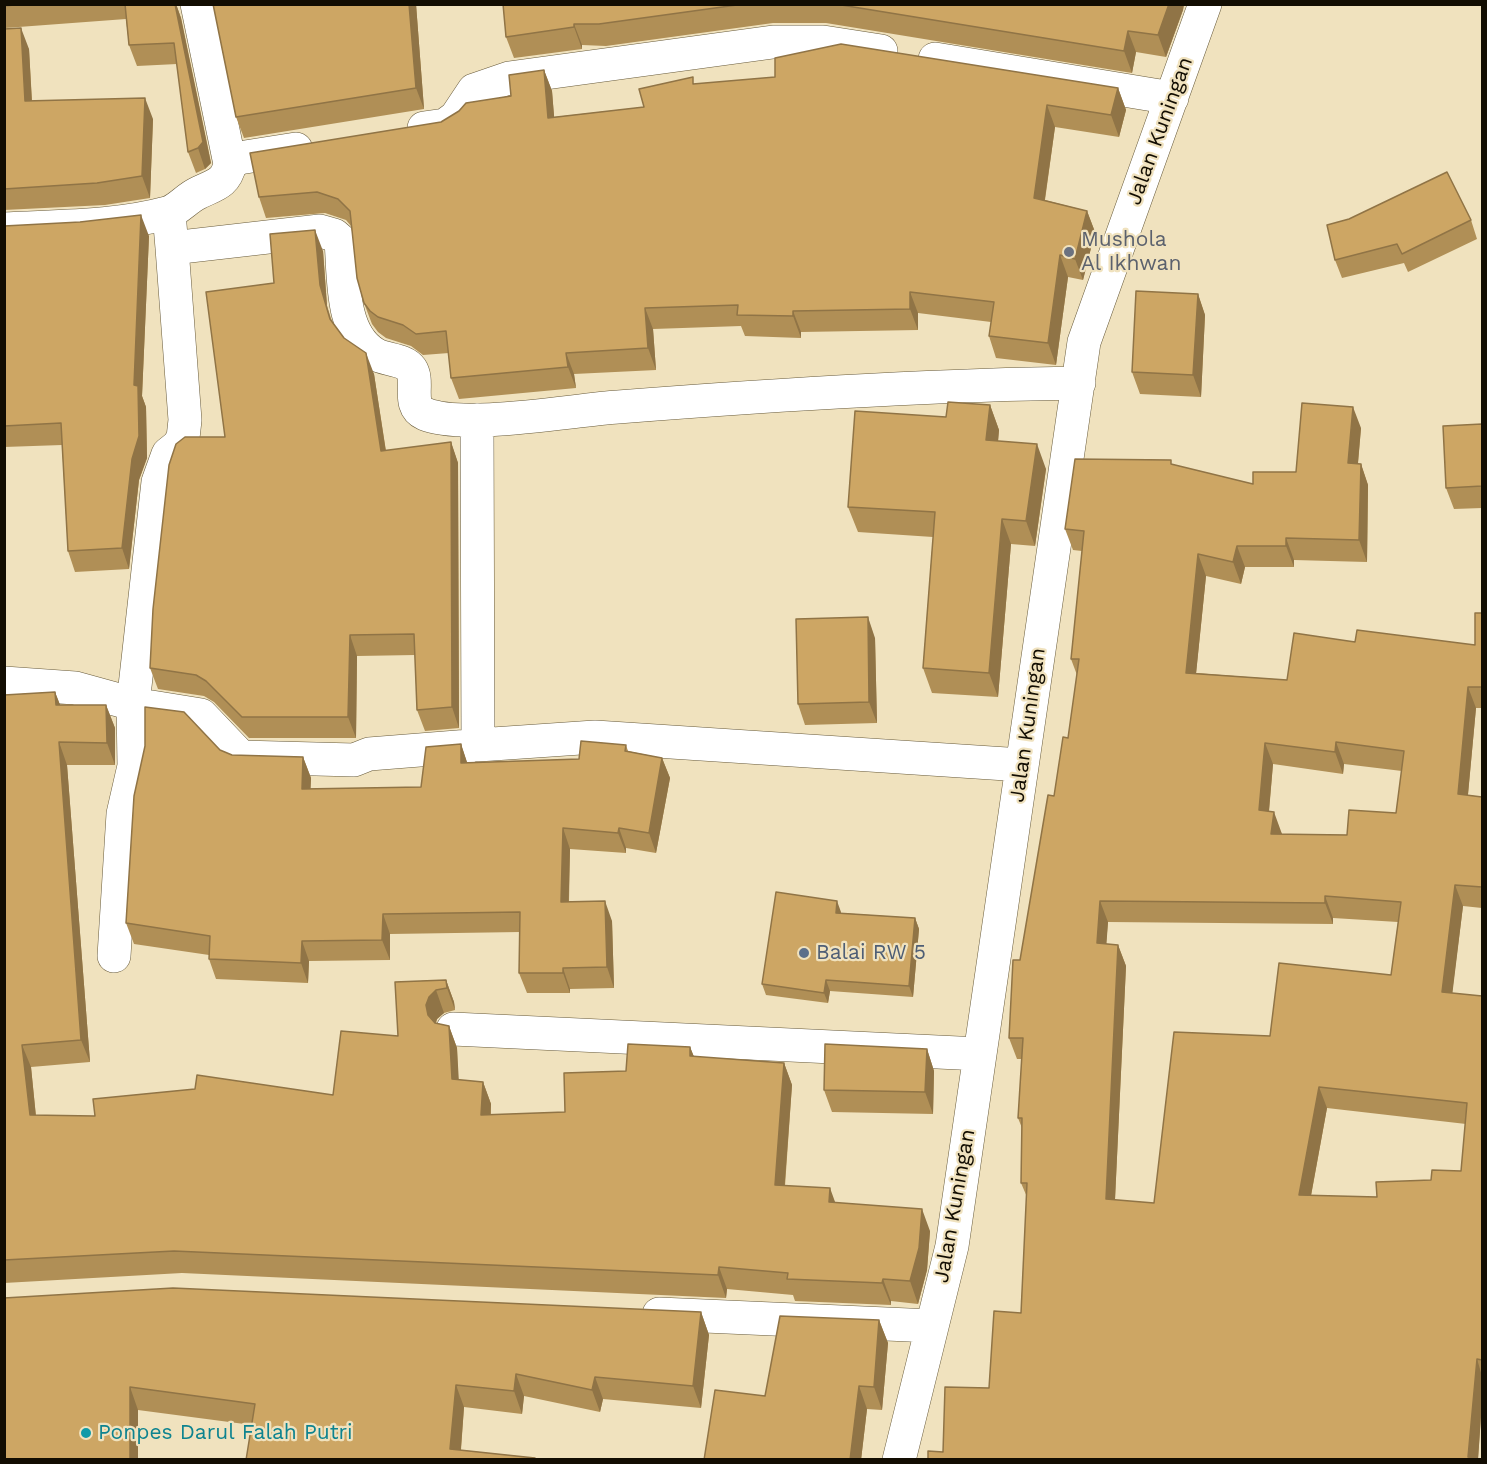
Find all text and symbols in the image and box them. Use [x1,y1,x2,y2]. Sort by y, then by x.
street label: Jalan Kuningan [1122,54,1198,208]
place label: Mushola Al Ikhwan [1081,227,1182,277]
marker: Mushola Al Ikhwan [1062,245,1076,259]
street label: Jalan Kuningan [1005,646,1051,804]
place label: Balai RW 5 [816,940,926,966]
marker: Balai RW 5 [797,946,811,960]
street label: Jalan Kuningan [929,1127,981,1285]
place label: Ponpes Darul Falah Putri [98,1420,353,1446]
marker: Ponpes Darul Falah Putri [79,1426,93,1440]

